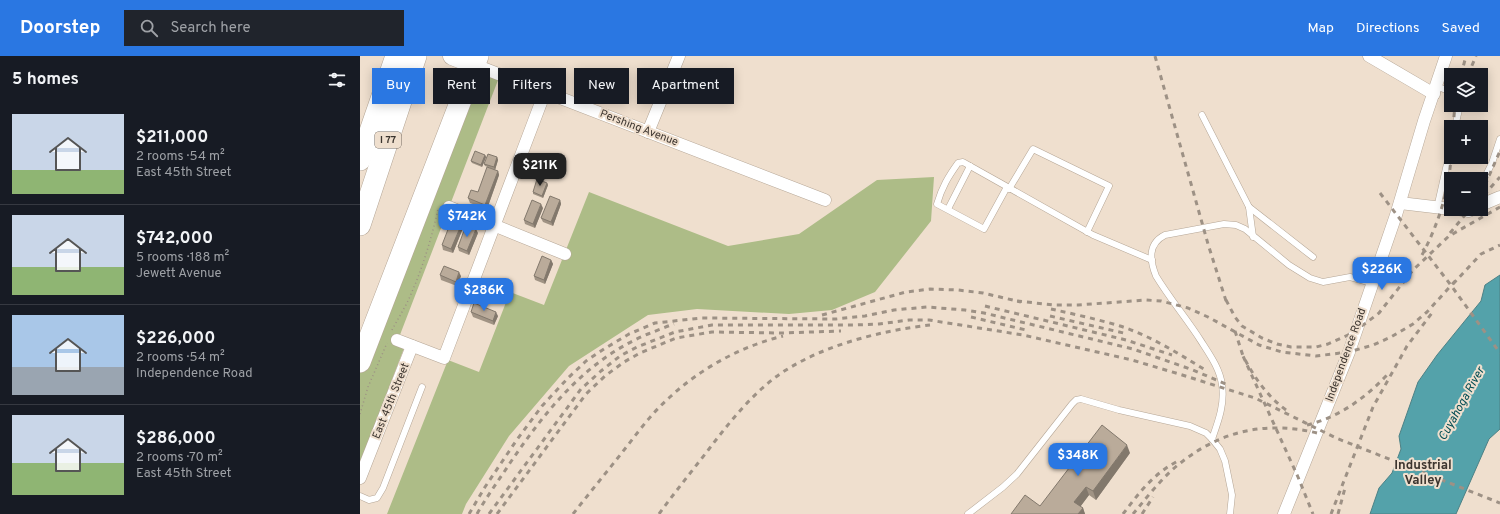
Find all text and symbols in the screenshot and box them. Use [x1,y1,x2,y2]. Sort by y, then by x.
search box [124,10,404,46]
text: Doorstep [20,16,100,40]
icon: search [138,17,160,39]
text: Search here [170,19,251,38]
text: Map [1308,20,1334,37]
text: Directions [1356,20,1420,37]
text: Saved [1442,20,1480,37]
chip: Buy [372,68,425,104]
chip: Rent [433,68,490,104]
chip: Filters [498,68,566,104]
chip: New [574,68,629,104]
chip: Apartment [637,68,734,104]
map controls [1444,68,1488,216]
button: layers [1444,68,1488,112]
text: 5 homes [12,69,79,91]
icon: filters [326,69,348,91]
street label: Pershing Avenue [598,107,680,149]
button: + [1444,120,1488,164]
text: $211,000 [136,127,208,149]
icon: home [44,130,92,178]
road number: I 77 [375,132,401,148]
text: 2 rooms · 54 m² [136,149,225,165]
pin: $211K [512,153,568,187]
text: $211K [522,158,558,174]
text: East 45th Street [136,165,231,181]
button: − [1444,172,1488,216]
pin: $742K [439,204,495,238]
text: $742K [447,209,487,225]
text: $742,000 [136,228,213,250]
icon: home [44,231,92,279]
text: 5 rooms · 188 m² [136,250,229,266]
pin: $226K [1354,257,1410,291]
text: $226K [1362,262,1402,278]
text: Jewett Avenue [136,266,222,282]
pin: $286K [456,278,512,312]
text: $286K [463,283,505,299]
street label: Independence Road [1323,306,1369,404]
text: $226,000 [136,328,215,350]
icon: home [44,331,92,379]
text: 2 rooms · 54 m² [136,350,225,366]
street label: East 45th Street [369,361,413,441]
water label: Cuyahoga River [1435,363,1489,444]
text: Independence Road [136,366,253,382]
text: $286,000 [136,428,216,450]
icon: home [44,431,92,479]
pin: $348K [1050,443,1106,477]
text: $348K [1057,448,1099,464]
text: 2 rooms · 70 m² [136,450,223,466]
district label: Industrial Valley [1394,458,1452,489]
text: East 45th Street [136,466,231,482]

